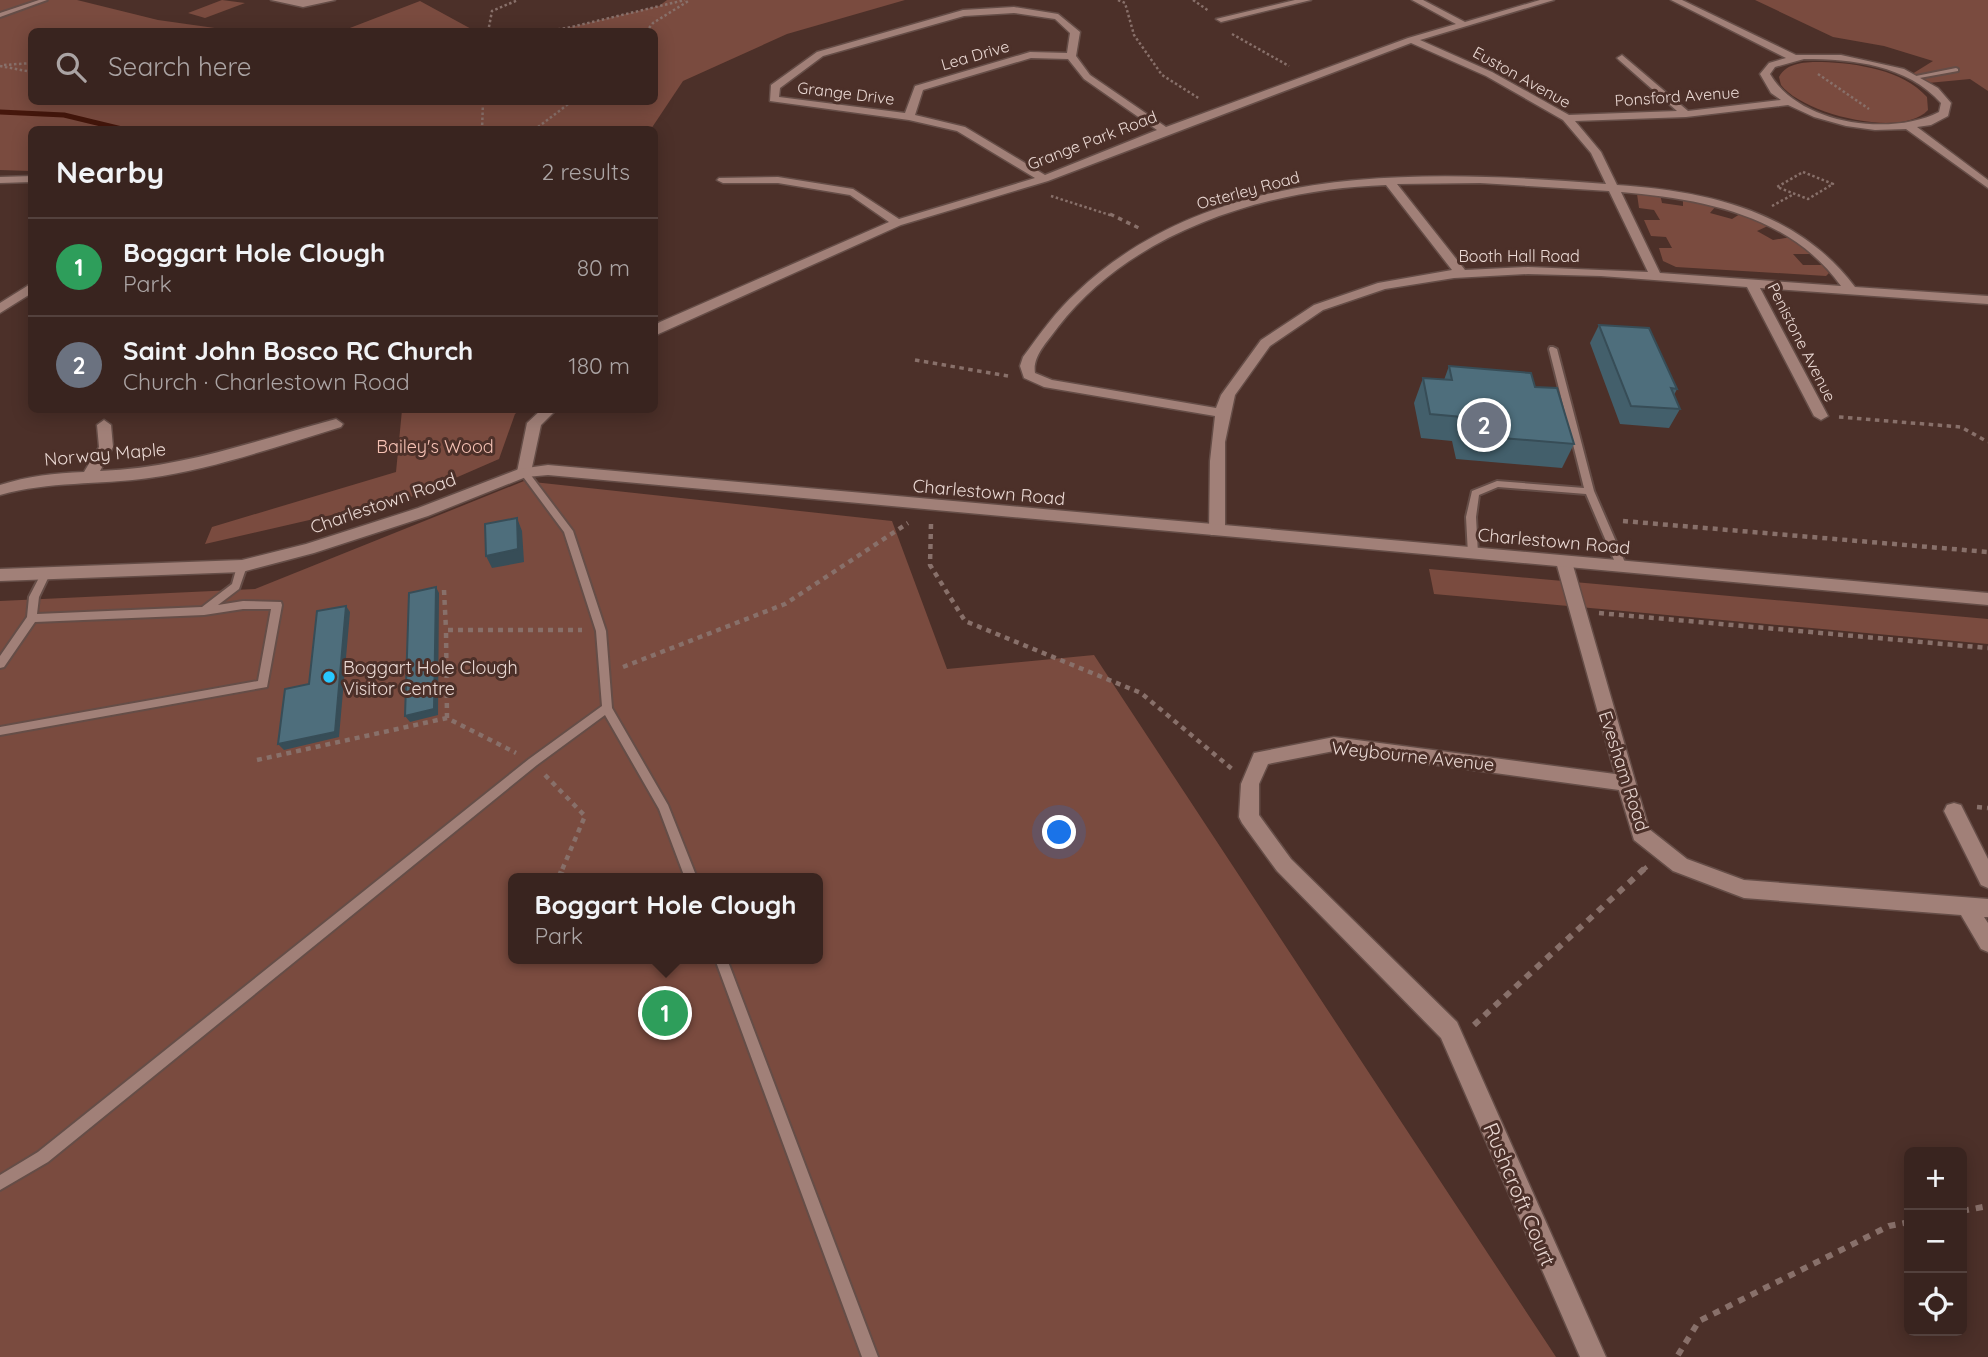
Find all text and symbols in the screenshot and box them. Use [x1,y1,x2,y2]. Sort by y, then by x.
search box [28,28,658,105]
street label: Lea Drive [939,36,1011,74]
street label: Euston Avenue [1470,42,1574,112]
icon: search [52,48,90,86]
text: Search here [108,50,252,83]
street label: Grange Drive [796,77,896,109]
street label: Ponsford Avenue [1614,82,1740,110]
street label: Grange Park Road [1024,106,1160,174]
text: Nearby [56,153,164,191]
text: 2 results [541,157,630,186]
street label: Osterley Road [1194,167,1302,213]
text: Boggart Hole Clough [123,236,385,269]
street label: Booth Hall Road [1458,246,1580,266]
text: 1 [75,253,83,282]
text: 80 m [577,253,630,282]
text: Park [123,269,172,298]
street label: Penistone Avenue [1763,279,1841,405]
text: Saint John Bosco RC Church [123,334,473,367]
text: 2 [72,351,86,380]
text: 180 m [568,351,630,380]
text: Church · Charlestown Road [123,367,410,396]
pin: 2 [1461,399,1507,451]
park label: Bailey's Wood [376,435,494,458]
street label: Norway Maple [43,437,167,471]
street label: Charlestown Road [307,467,459,539]
street label: Charlestown Road [912,474,1066,510]
street label: Charlestown Road [1477,523,1631,559]
place label: Boggart Hole Clough Visitor Centre [343,656,518,700]
marker: Boggart Hole Clough Visitor Centre [321,669,337,685]
street label: Evesham Road [1594,708,1654,834]
street label: Weybourne Avenue [1331,736,1495,776]
your location [1042,815,1076,849]
popup [508,873,823,964]
text: Boggart Hole Clough [534,888,797,921]
text: Park [534,921,583,950]
pin: 1 [642,987,688,1039]
street label: Rushcroft Court [1478,1119,1562,1269]
map controls [1904,1147,1967,1336]
button: + [1904,1147,1967,1210]
button: − [1904,1210,1967,1273]
button: locate [1904,1273,1967,1336]

